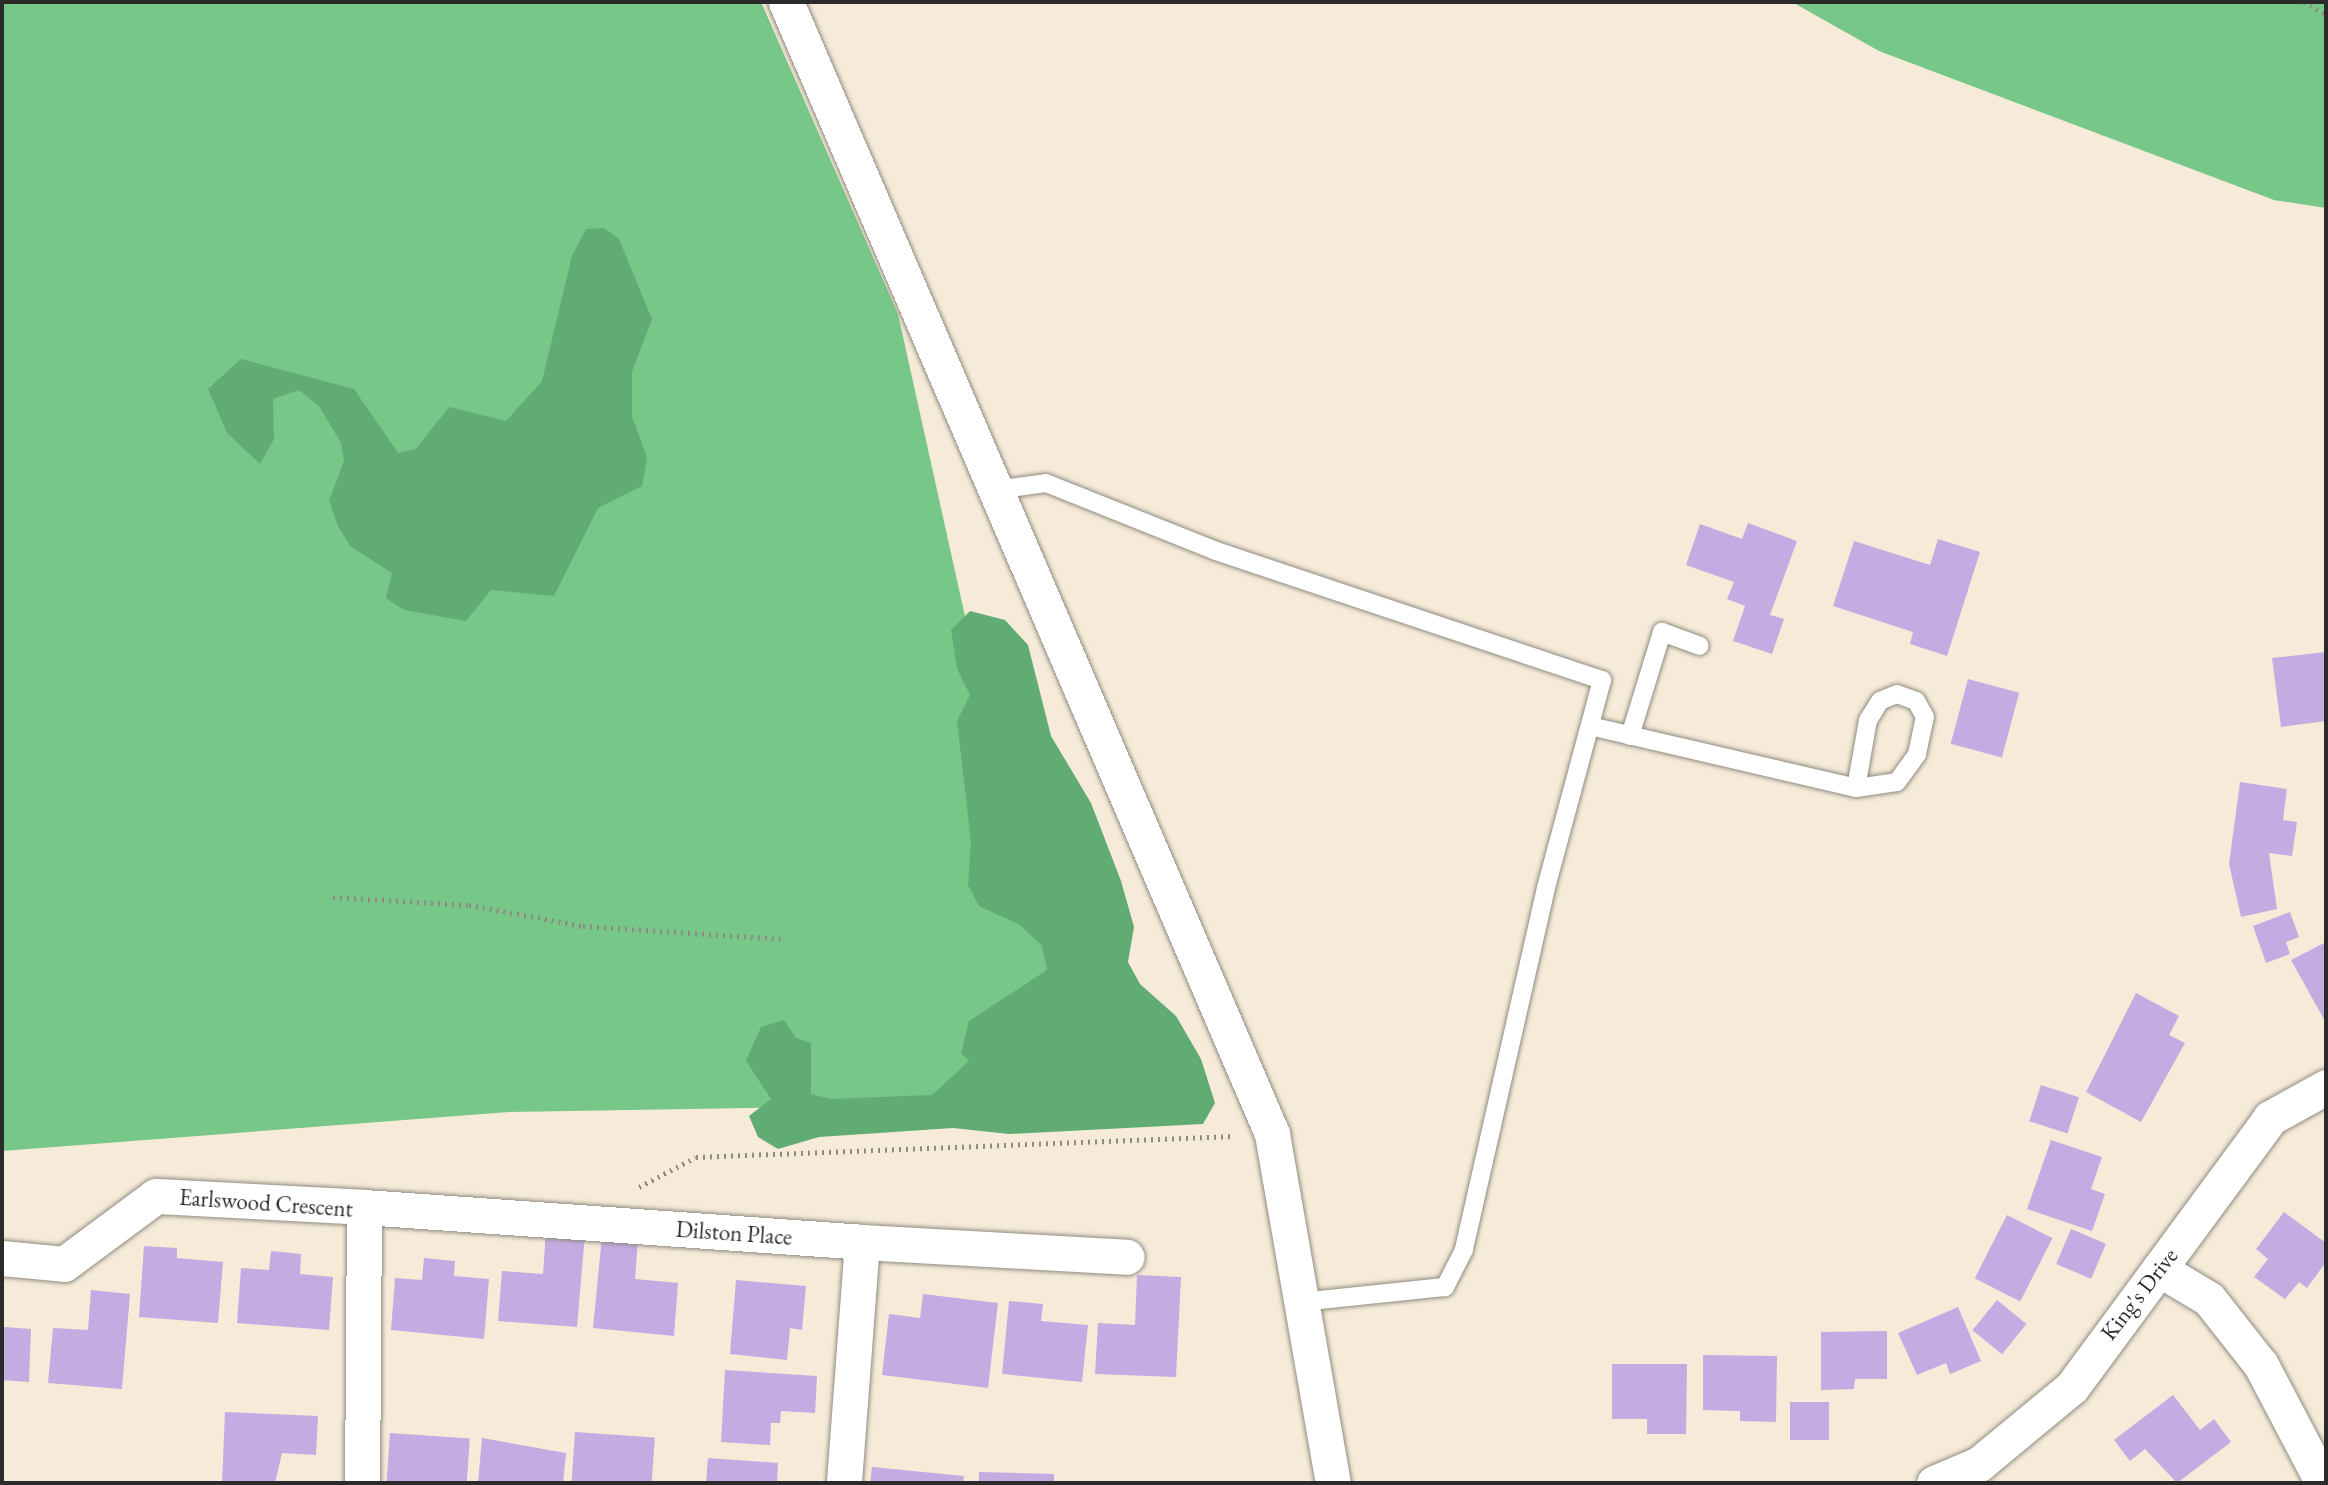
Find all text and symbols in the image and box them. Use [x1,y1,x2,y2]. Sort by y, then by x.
street label: Earlswood Crescent [178,1183,354,1223]
street label: Dilston Place [675,1215,793,1251]
street label: King's Drive [2095,1242,2183,1346]

